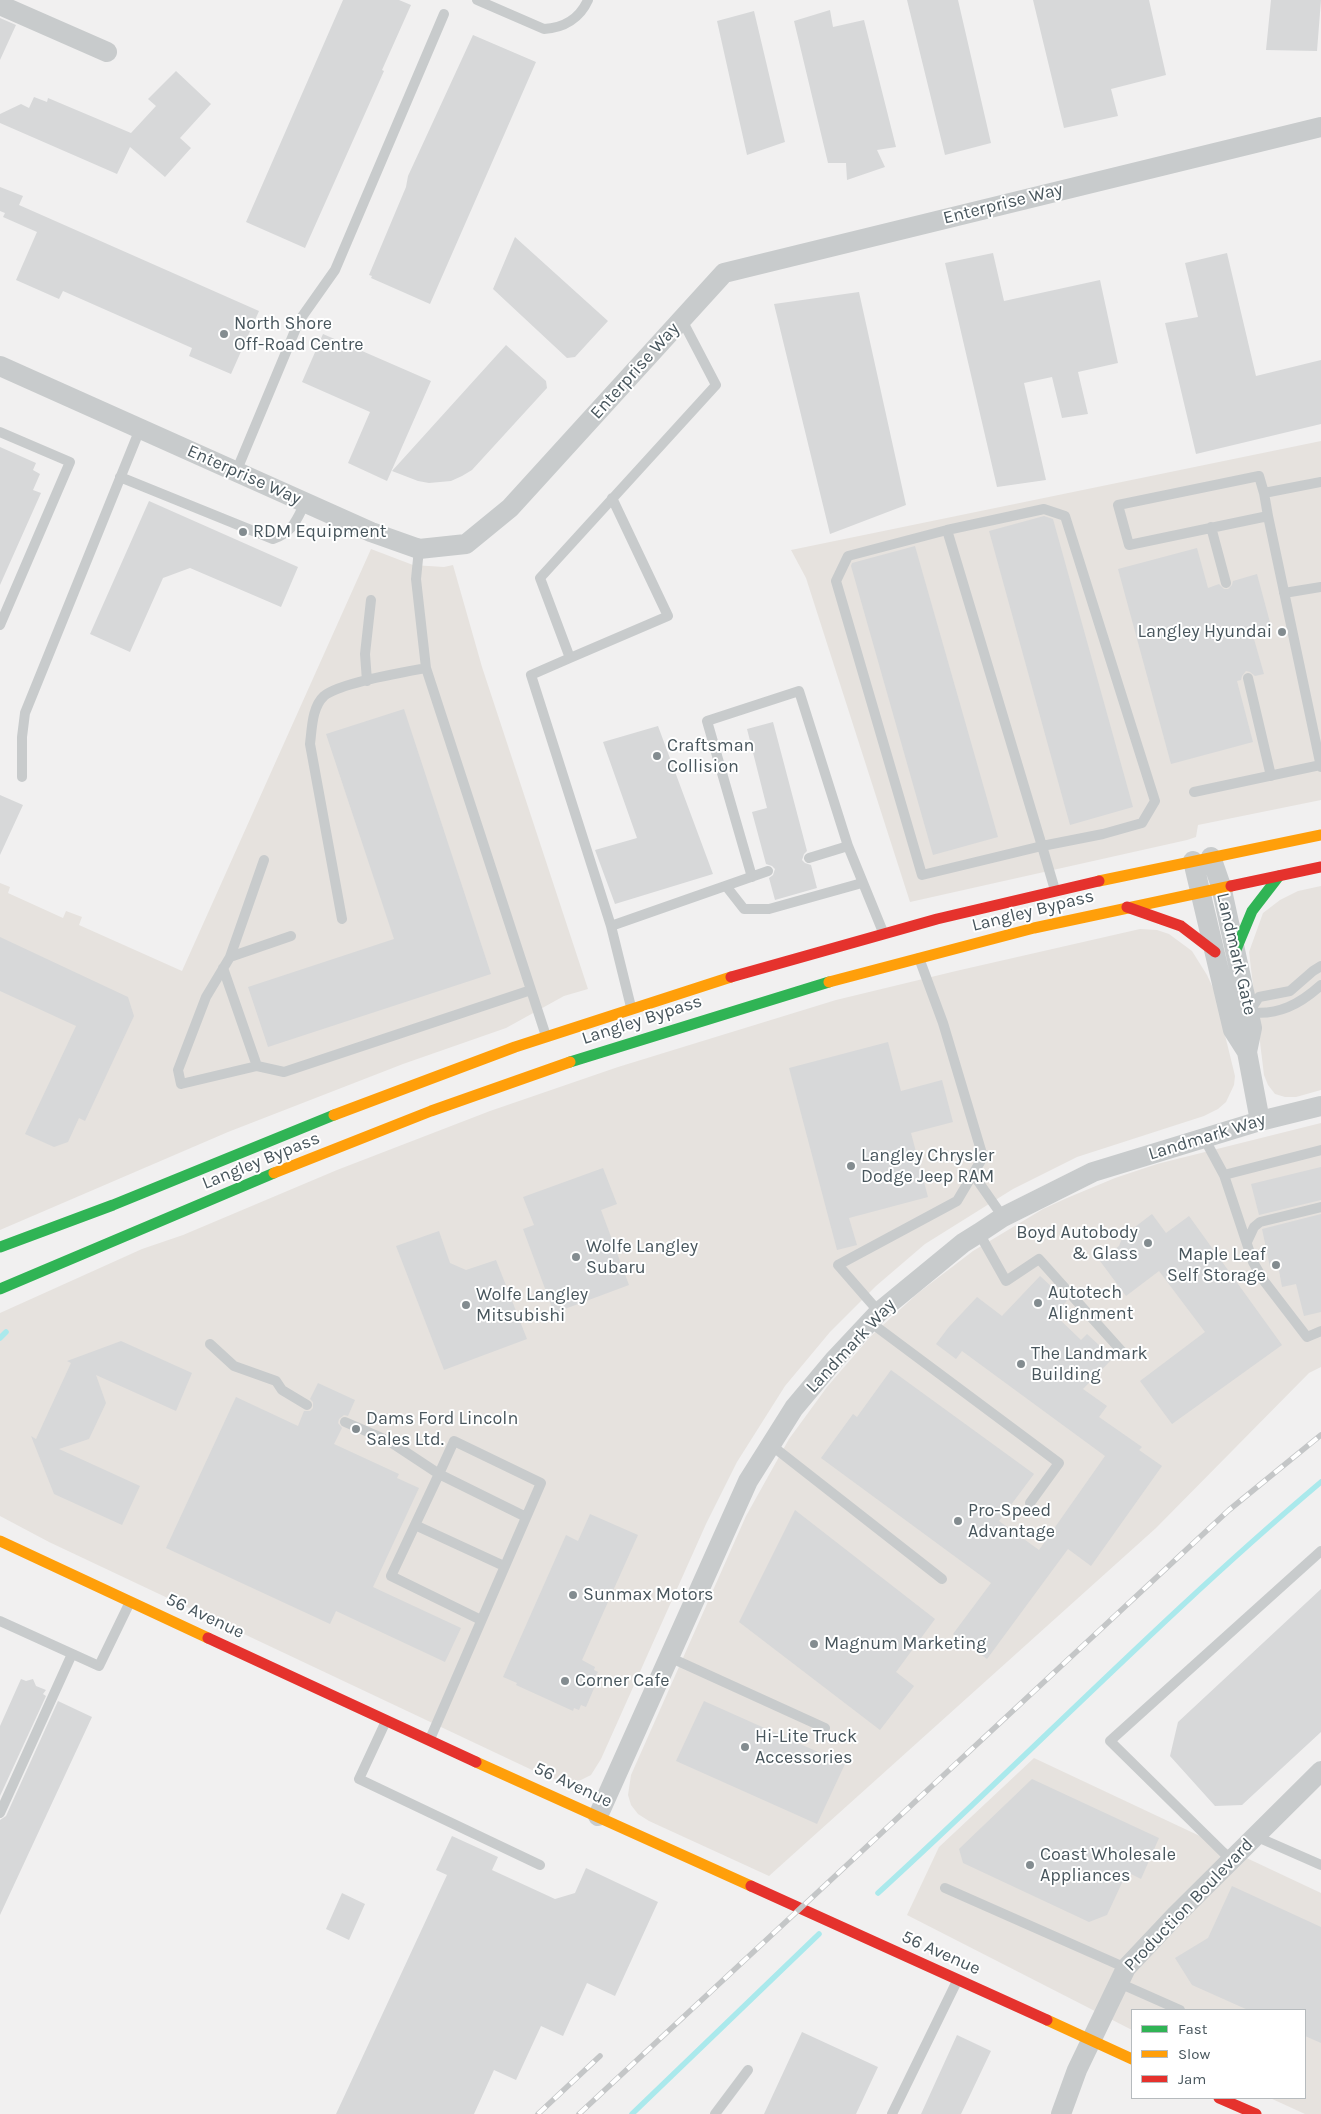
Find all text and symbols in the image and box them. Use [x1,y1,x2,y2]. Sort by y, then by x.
street label: Enterprise Way [941,179,1065,229]
place label: North Shore Off-Road Centre [234,313,364,356]
street label: Enterprise Way [586,318,684,424]
marker: North Shore Off-Road Centre [218,328,230,340]
street label: Enterprise Way [184,440,304,510]
place label: RDM Equipment [253,521,387,543]
marker: RDM Equipment [237,526,249,538]
place label: Langley Hyundai [1138,621,1272,643]
marker: Langley Hyundai [1276,626,1288,638]
place label: Craftsman Collision [667,735,754,778]
marker: Craftsman Collision [651,750,663,762]
street label: Langley Bypass [970,885,1096,937]
street label: Landmark Gate [1211,891,1261,1017]
street label: Langley Bypass [579,990,705,1050]
street label: Landmark Way [1146,1109,1268,1165]
street label: Langley Bypass [199,1128,323,1194]
place label: Langley Chrysler Dodge Jeep RAM [861,1145,994,1188]
marker: Langley Chrysler Dodge Jeep RAM [845,1160,857,1172]
place label: Boyd Autobody & Glass [1016,1222,1138,1264]
place label: Wolfe Langley Subaru [586,1236,698,1278]
marker: Boyd Autobody & Glass [1142,1237,1154,1249]
place label: Maple Leaf Self Storage [1167,1244,1266,1286]
marker: Wolfe Langley Subaru [570,1251,582,1263]
marker: Maple Leaf Self Storage [1270,1259,1282,1271]
place label: Autotech Alignment [1048,1282,1133,1325]
place label: Wolfe Langley Mitsubishi [476,1284,588,1326]
street label: Landmark Way [802,1294,900,1398]
marker: Autotech Alignment [1032,1297,1044,1309]
marker: Wolfe Langley Mitsubishi [460,1299,472,1311]
place label: The Landmark Building [1031,1343,1148,1386]
marker: The Landmark Building [1015,1358,1027,1370]
place label: Dams Ford Lincoln Sales Ltd. [366,1408,518,1450]
marker: Dams Ford Lincoln Sales Ltd. [350,1423,362,1435]
place label: Pro-Speed Advantage [968,1500,1055,1542]
marker: Pro-Speed Advantage [952,1515,964,1527]
place label: Sunmax Motors [583,1584,714,1606]
street label: 56 Avenue [162,1588,248,1644]
marker: Sunmax Motors [567,1589,579,1601]
place label: Magnum Marketing [824,1633,986,1655]
marker: Magnum Marketing [808,1638,820,1650]
place label: Corner Cafe [575,1670,670,1692]
marker: Corner Cafe [559,1675,571,1687]
place label: Hi-Lite Truck Accessories [755,1726,857,1768]
marker: Hi-Lite Truck Accessories [739,1741,751,1753]
street label: 56 Avenue [530,1757,616,1813]
street label: Production Boulevard [1120,1834,1258,1976]
place label: Coast Wholesale Appliances [1040,1844,1176,1886]
marker: Coast Wholesale Appliances [1024,1859,1036,1871]
street label: 56 Avenue [898,1926,984,1980]
legend [1131,2009,1306,2099]
text: Fast [1178,2020,1207,2038]
text: Slow [1178,2045,1210,2063]
text: Jam [1178,2070,1206,2088]

